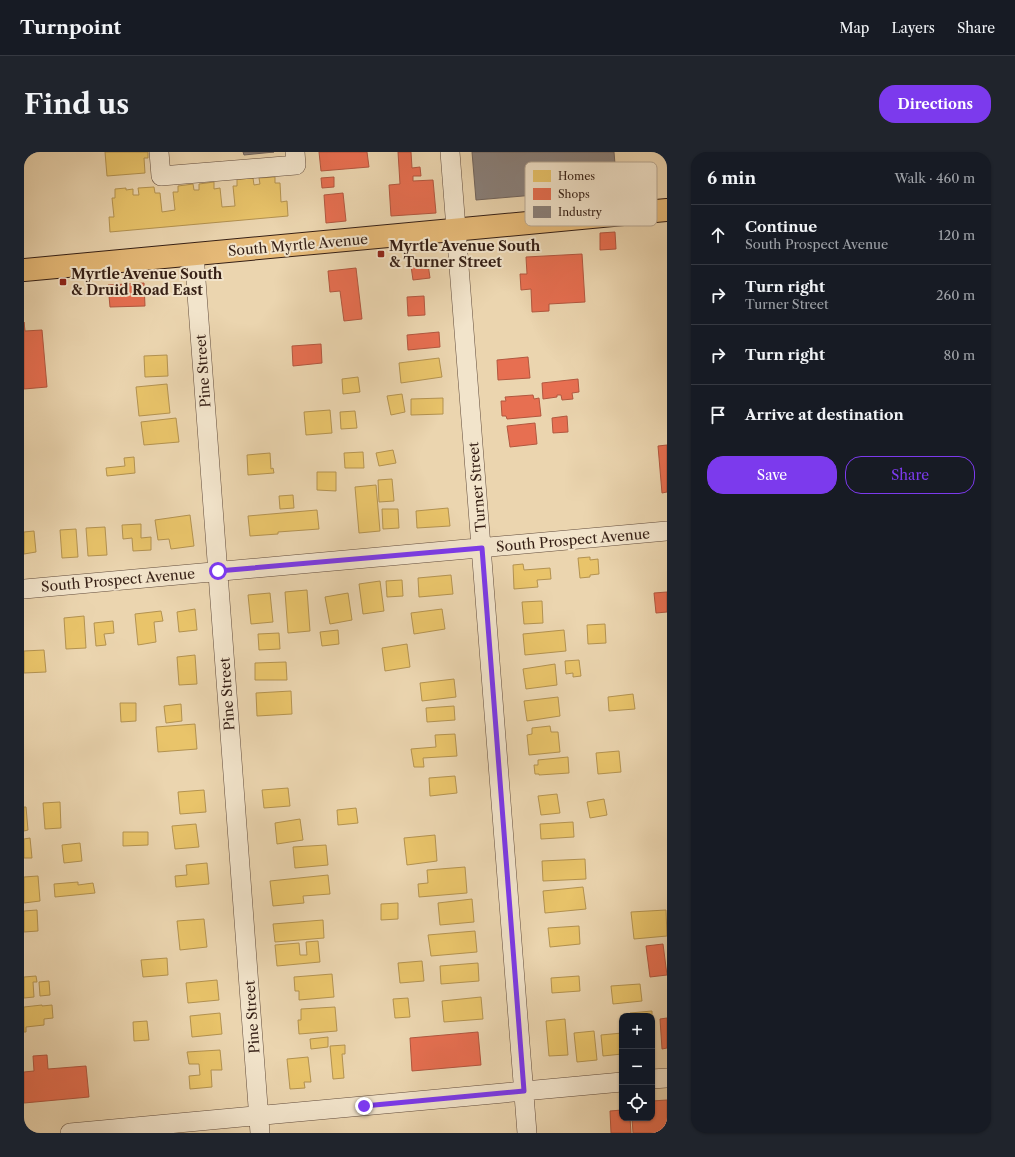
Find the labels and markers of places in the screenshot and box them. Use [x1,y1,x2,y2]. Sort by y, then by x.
place label: Myrtle Avenue South & Turner Street [389,237,541,271]
marker: Myrtle Avenue South & Turner Street [376,249,386,259]
place label: Myrtle Avenue South & Druid Road East [71,265,223,299]
marker: Myrtle Avenue South & Druid Road East [58,277,68,287]

